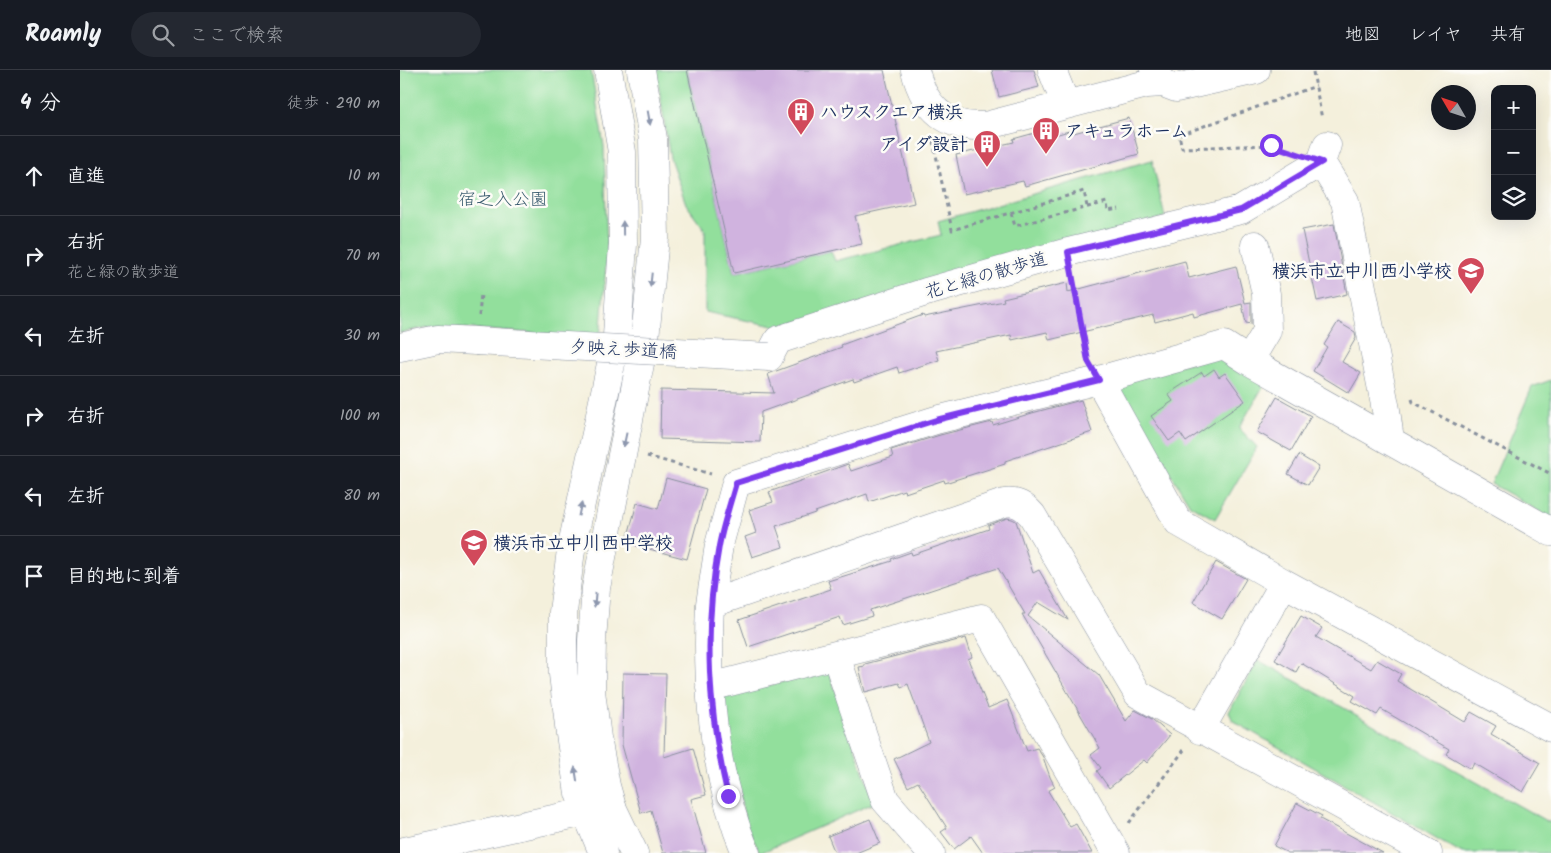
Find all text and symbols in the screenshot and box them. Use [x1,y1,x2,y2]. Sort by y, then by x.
search box [131,12,481,57]
text: Roamly [25,15,101,54]
icon: search [149,21,177,49]
text: ここで検索 [189,21,284,51]
text: 地図 [1345,21,1381,50]
text: レイヤ [1409,21,1462,50]
text: 共有 [1490,21,1526,50]
north arrow [1431,85,1476,130]
map controls [1491,85,1536,220]
button: + [1491,85,1536,130]
text: 4 分 [20,87,61,120]
text: 徒歩 · 290 m [287,91,380,116]
building icon: ハウスクエア横浜 [786,97,816,136]
place label: ハウスクエア横浜 [820,99,963,128]
one-way arrow [646,110,654,126]
building icon: アキュラホーム [1031,116,1061,155]
place label: アキュラホーム [1065,118,1188,147]
building icon: アイダ設計 [972,129,1002,168]
button: − [1491,130,1536,175]
place label: アイダ設計 [880,131,968,160]
route start [1260,134,1283,157]
icon: ahead [20,162,48,190]
text: 直進 [67,162,105,192]
text: 10 m [348,163,380,188]
button: layers [1491,175,1536,220]
park label: 宿之入公園 [458,186,548,215]
one-way arrow [619,220,627,236]
text: 右折 [67,228,105,258]
icon: right [20,242,48,270]
text: 70 m [345,243,380,268]
street label: 花と緑の散歩道 [922,245,1051,308]
school or university icon: 横浜市立中川西小学校 [1456,256,1486,295]
place label: 横浜市立中川西小学校 [1272,258,1452,287]
text: 花と緑の散歩道 [67,260,179,285]
one-way arrow [647,272,655,288]
icon: left [20,322,48,350]
text: 左折 [67,322,105,352]
text: 30 m [344,323,380,348]
street label: 夕映え歩道橋 [568,333,678,368]
icon: right [20,402,48,430]
text: 右折 [67,402,105,432]
text: 100 m [340,403,380,428]
one-way arrow [620,433,628,449]
icon: left [20,482,48,510]
text: 左折 [67,482,105,512]
text: 80 m [343,483,380,508]
one-way arrow [576,500,584,516]
school or university icon: 横浜市立中川西中学校 [459,528,489,567]
place label: 横浜市立中川西中学校 [493,530,673,559]
icon: arrive [20,562,48,590]
text: 目的地に到着 [67,562,181,592]
one-way arrow [591,592,599,608]
one-way arrow [572,766,580,782]
route end [717,785,740,808]

